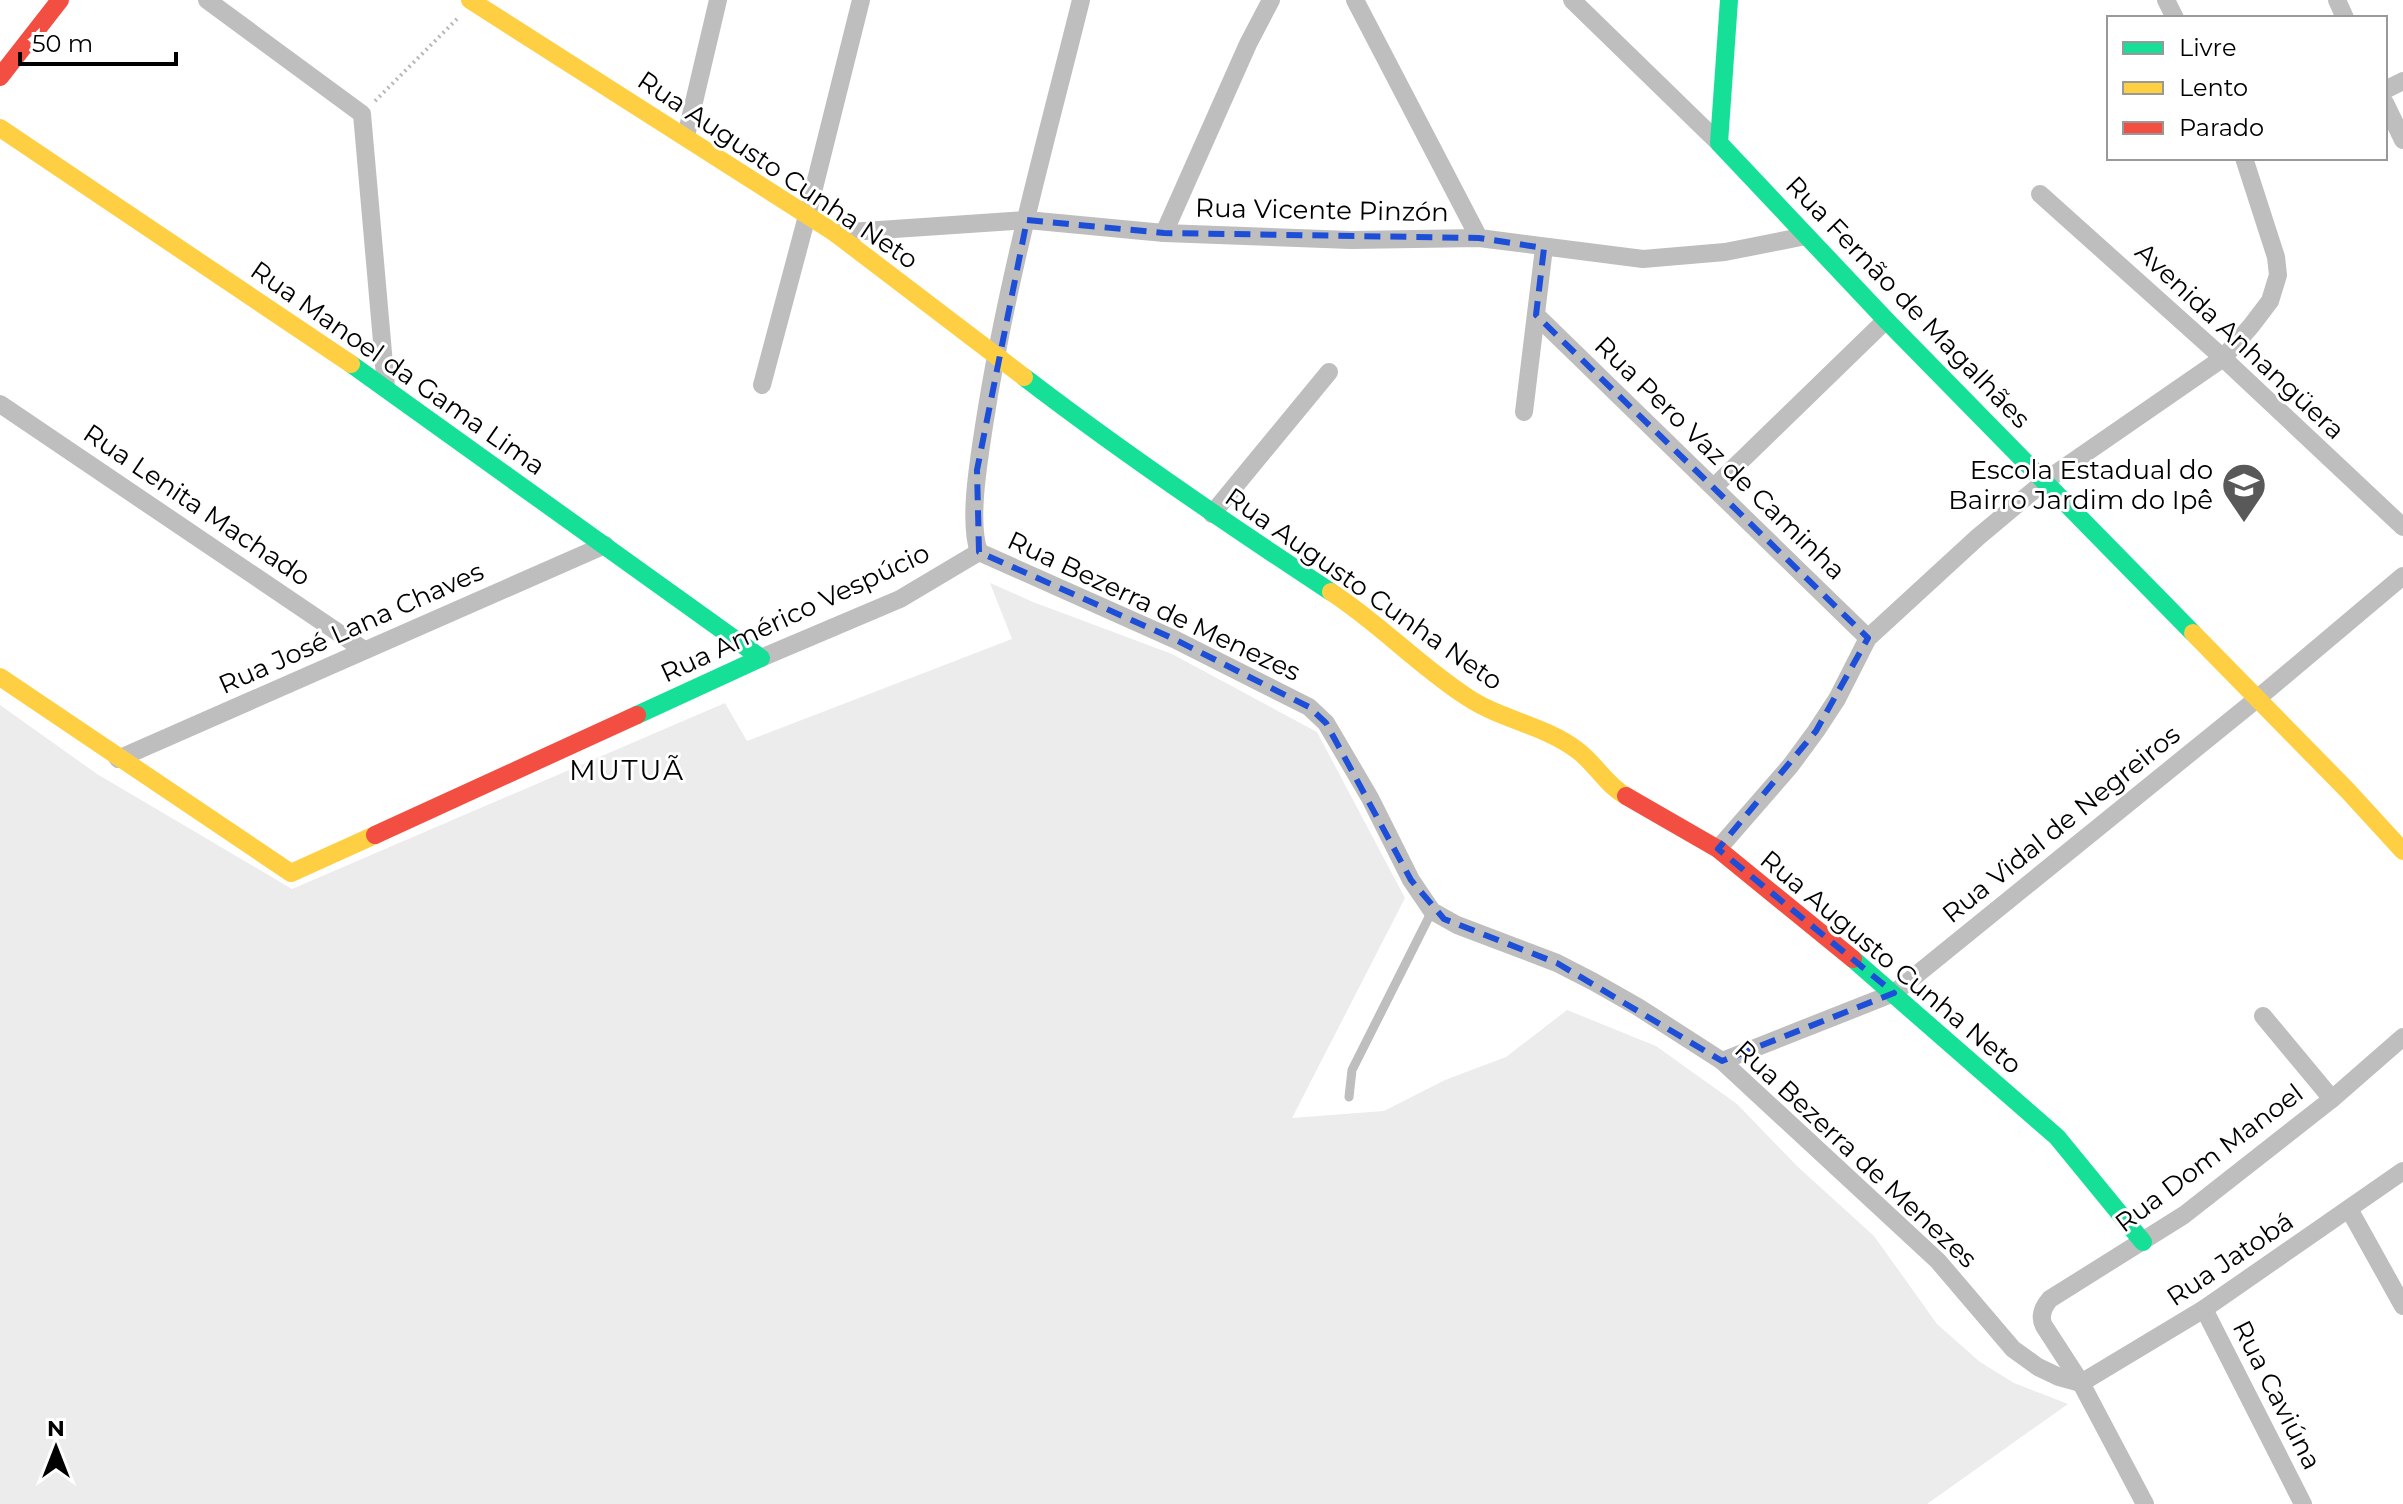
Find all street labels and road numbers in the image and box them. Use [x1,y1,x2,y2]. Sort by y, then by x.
street label: Rua Augusto Cunha Neto [632,64,924,276]
street label: Rua Fernão de Magalhães [1779,169,2037,435]
street label: Rua Vicente Pinzón [1195,192,1449,228]
street label: Avenida Anhangüera [2129,236,2351,446]
street label: Rua Manoel da Gama Lima [245,254,551,482]
street label: Rua Pero Vaz de Caminha [1588,330,1852,586]
street label: Rua Lenita Machado [77,417,317,593]
street label: Rua Augusto Cunha Neto [1219,481,1509,697]
street label: Rua Bezerra de Menezes [1003,524,1305,688]
street label: Rua Américo Vespúcio [655,537,935,689]
street label: Rua José Lana Chaves [214,555,488,701]
street label: Rua Vidal de Negreiros [1936,718,2186,930]
street label: Rua Augusto Cunha Neto [1754,843,2028,1081]
street label: Rua Bezerra de Menezes [1728,1033,1984,1275]
street label: Rua Dom Manoel [2109,1077,2309,1239]
street label: Rua Jatobá [2161,1205,2299,1313]
street label: Rua Caviúna [2226,1315,2328,1475]

